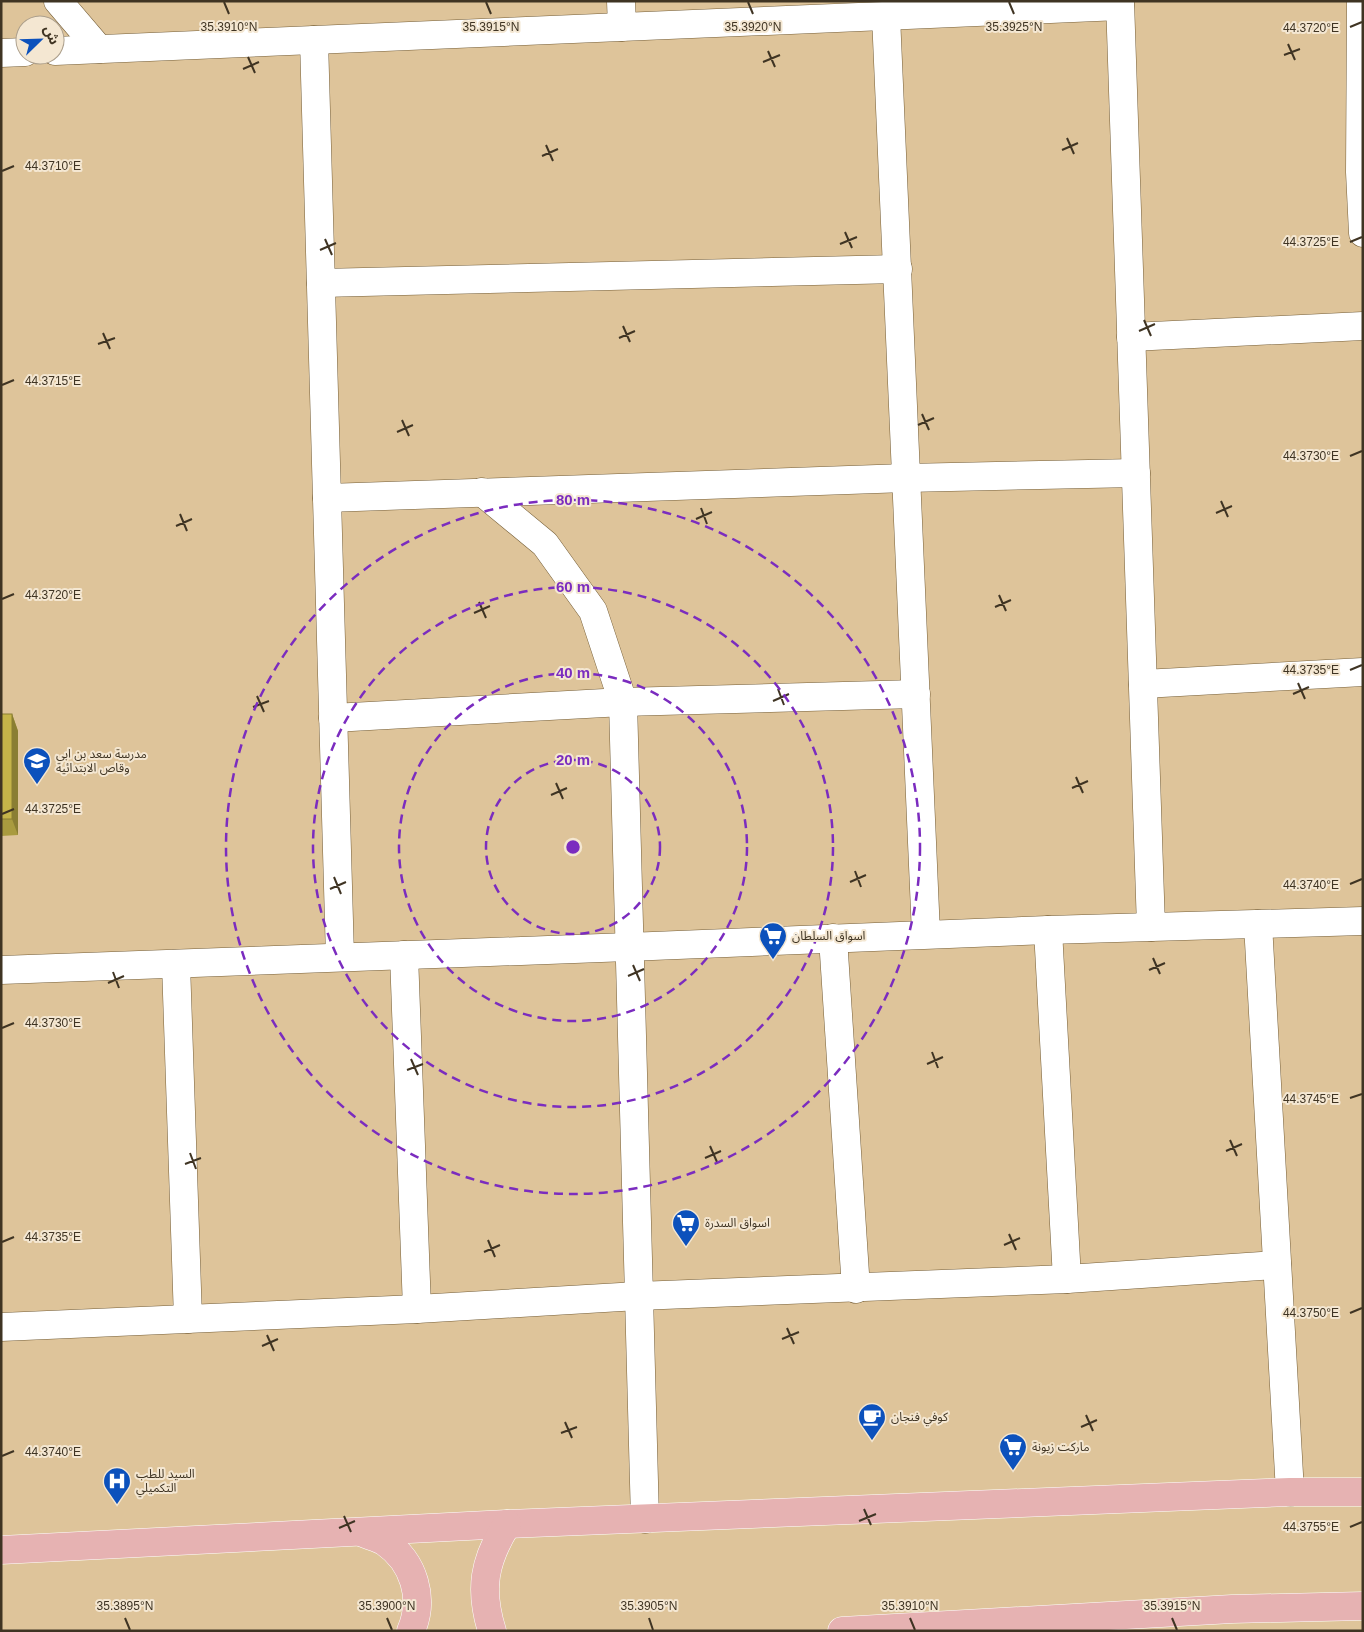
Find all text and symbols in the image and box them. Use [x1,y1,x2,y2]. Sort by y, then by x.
north arrow [15,15,65,65]
text: 35.3910°N [201,20,257,34]
text: 35.3915°N [463,20,519,34]
text: 35.3920°N [725,20,781,34]
text: 35.3925°N [986,20,1042,34]
text: 44.3720°E [1283,21,1339,35]
text: ش [41,23,63,47]
text: 44.3710°E [25,159,81,173]
text: 44.3725°E [1283,235,1339,249]
text: 44.3715°E [25,374,81,388]
text: 44.3730°E [1283,449,1339,463]
text: 80 m [556,491,590,508]
text: 60 m [556,578,590,595]
text: 44.3720°E [25,588,81,602]
text: 44.3735°E [1283,663,1339,677]
text: 40 m [556,664,590,681]
school or university icon: مدرسة سعد بن ابي وقاص الابتدائية [22,746,52,785]
place label: مدرسة سعد بن ابي وقاص الابتدائية [56,747,147,775]
text: 20 m [556,751,590,768]
text: 44.3725°E [25,802,81,816]
centre of rings [564,838,582,856]
text: 44.3740°E [1283,878,1339,892]
supermarket icon: اسواق السلطان [758,921,788,960]
place label: اسواق السلطان [792,929,866,943]
text: 44.3730°E [25,1016,81,1030]
text: 44.3745°E [1283,1092,1339,1106]
supermarket icon: اسواق السدرة [671,1208,701,1247]
place label: اسواق السدرة [705,1216,770,1230]
text: 44.3735°E [25,1230,81,1244]
text: 44.3750°E [1283,1306,1339,1320]
cafe icon: كوفي فنجان [857,1402,887,1441]
place label: كوفي فنجان [891,1410,949,1427]
supermarket icon: ماركت زيونة [998,1432,1028,1471]
place label: ماركت زيونة [1032,1440,1089,1454]
text: 44.3740°E [25,1445,81,1459]
hospital icon: السيد للطب التكميلي [102,1466,132,1505]
place label: السيد للطب التكميلي [136,1467,195,1498]
text: 44.3755°E [1283,1520,1339,1534]
text: 35.3895°N [97,1599,153,1613]
text: 35.3900°N [359,1599,415,1613]
text: 35.3905°N [621,1599,677,1613]
text: 35.3910°N [882,1599,938,1613]
text: 35.3915°N [1144,1599,1200,1613]

